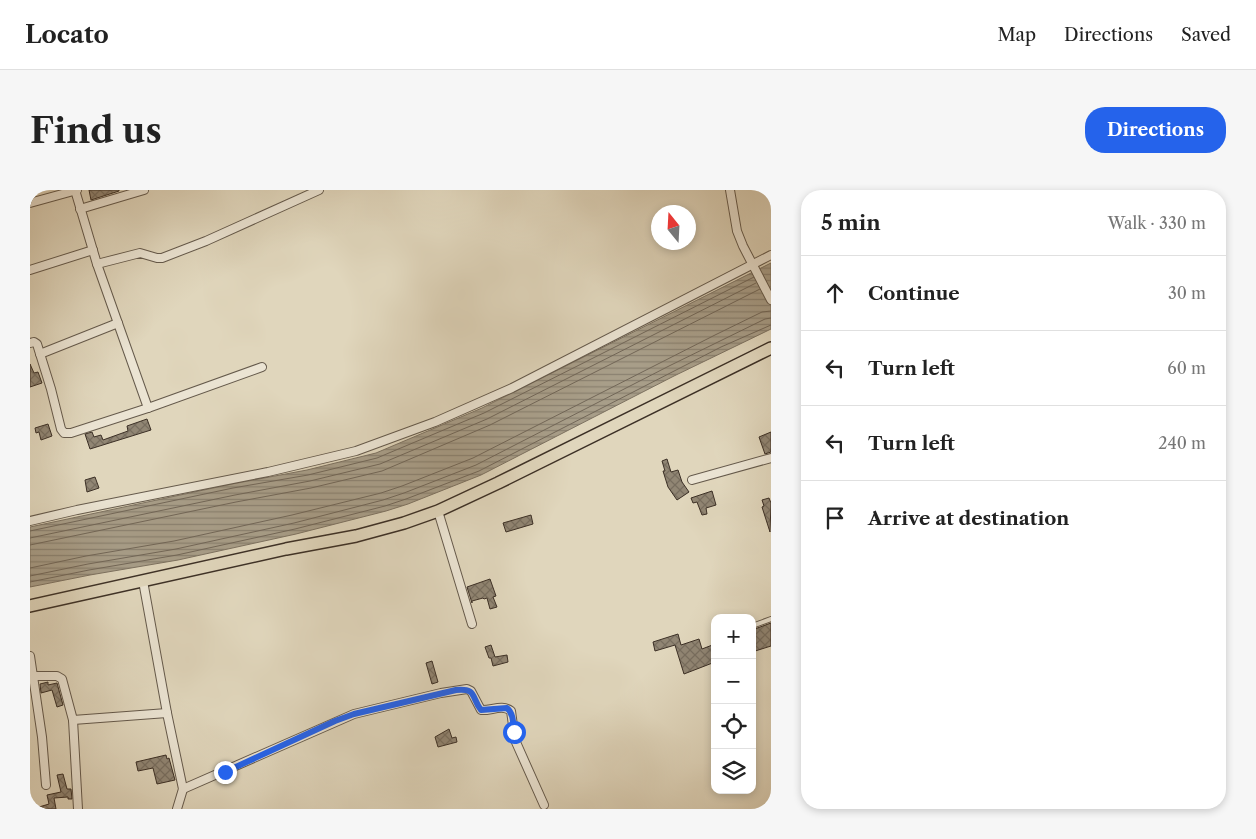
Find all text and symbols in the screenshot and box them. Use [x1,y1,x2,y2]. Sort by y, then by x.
text: Locato [25,20,109,49]
text: Map [997,24,1036,46]
text: Directions [1064,24,1153,46]
text: Saved [1181,24,1231,46]
button: Directions [1085,107,1226,153]
text: Find us [30,109,162,152]
north arrow [651,205,696,250]
text: 5 min [821,210,881,235]
text: Walk · 330 m [1108,213,1206,233]
icon: ahead [821,279,849,307]
text: Continue [868,282,960,305]
text: 30 m [1168,283,1206,303]
icon: left [821,354,849,382]
text: Turn left [868,357,955,380]
text: 60 m [1167,358,1206,378]
icon: left [821,429,849,457]
text: Turn left [868,432,955,455]
text: 240 m [1158,433,1206,453]
icon: arrive [821,504,849,532]
text: Arrive at destination [868,507,1069,530]
map controls [711,614,756,794]
button: + [711,614,756,659]
button: − [711,659,756,704]
button: locate [711,704,756,749]
route start [503,721,526,744]
button: layers [711,749,756,794]
route end [214,761,237,784]

